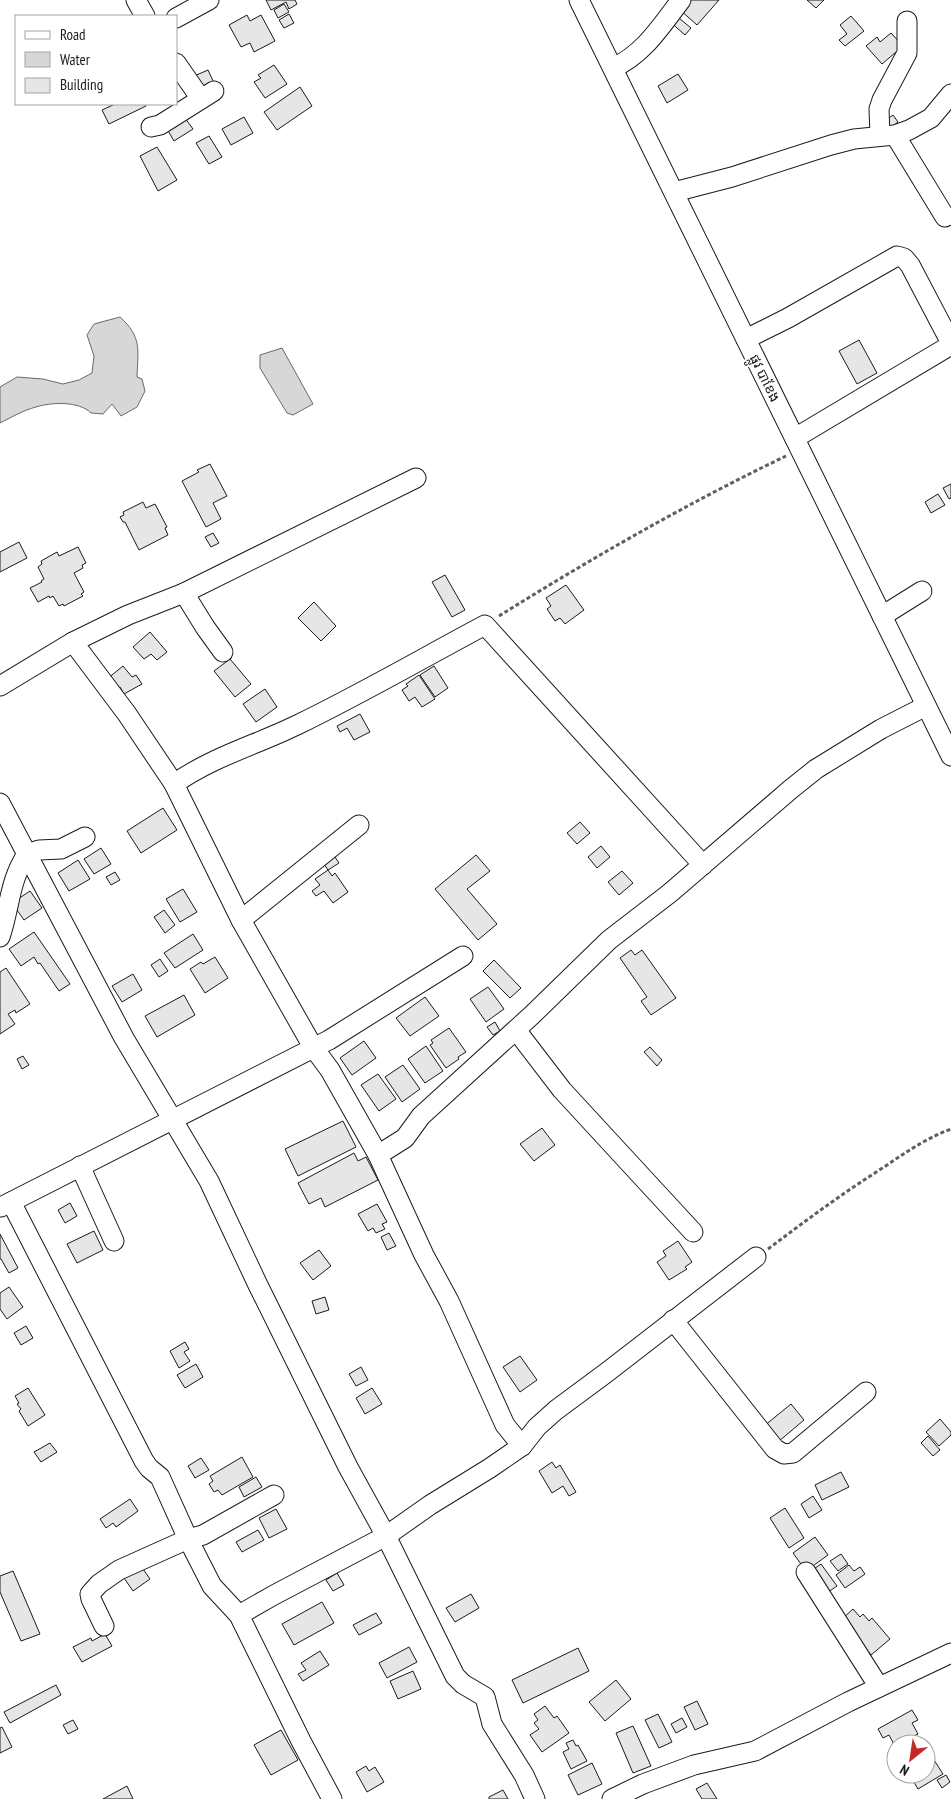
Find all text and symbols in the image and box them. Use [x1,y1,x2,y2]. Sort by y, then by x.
legend [15,15,178,105]
text: Road [60,25,86,44]
text: Water [60,50,91,69]
text: Building [60,75,103,94]
street label: ផ្លូវ បាខែង [743,351,784,406]
north arrow [886,1734,936,1784]
text: N [897,1761,912,1780]

